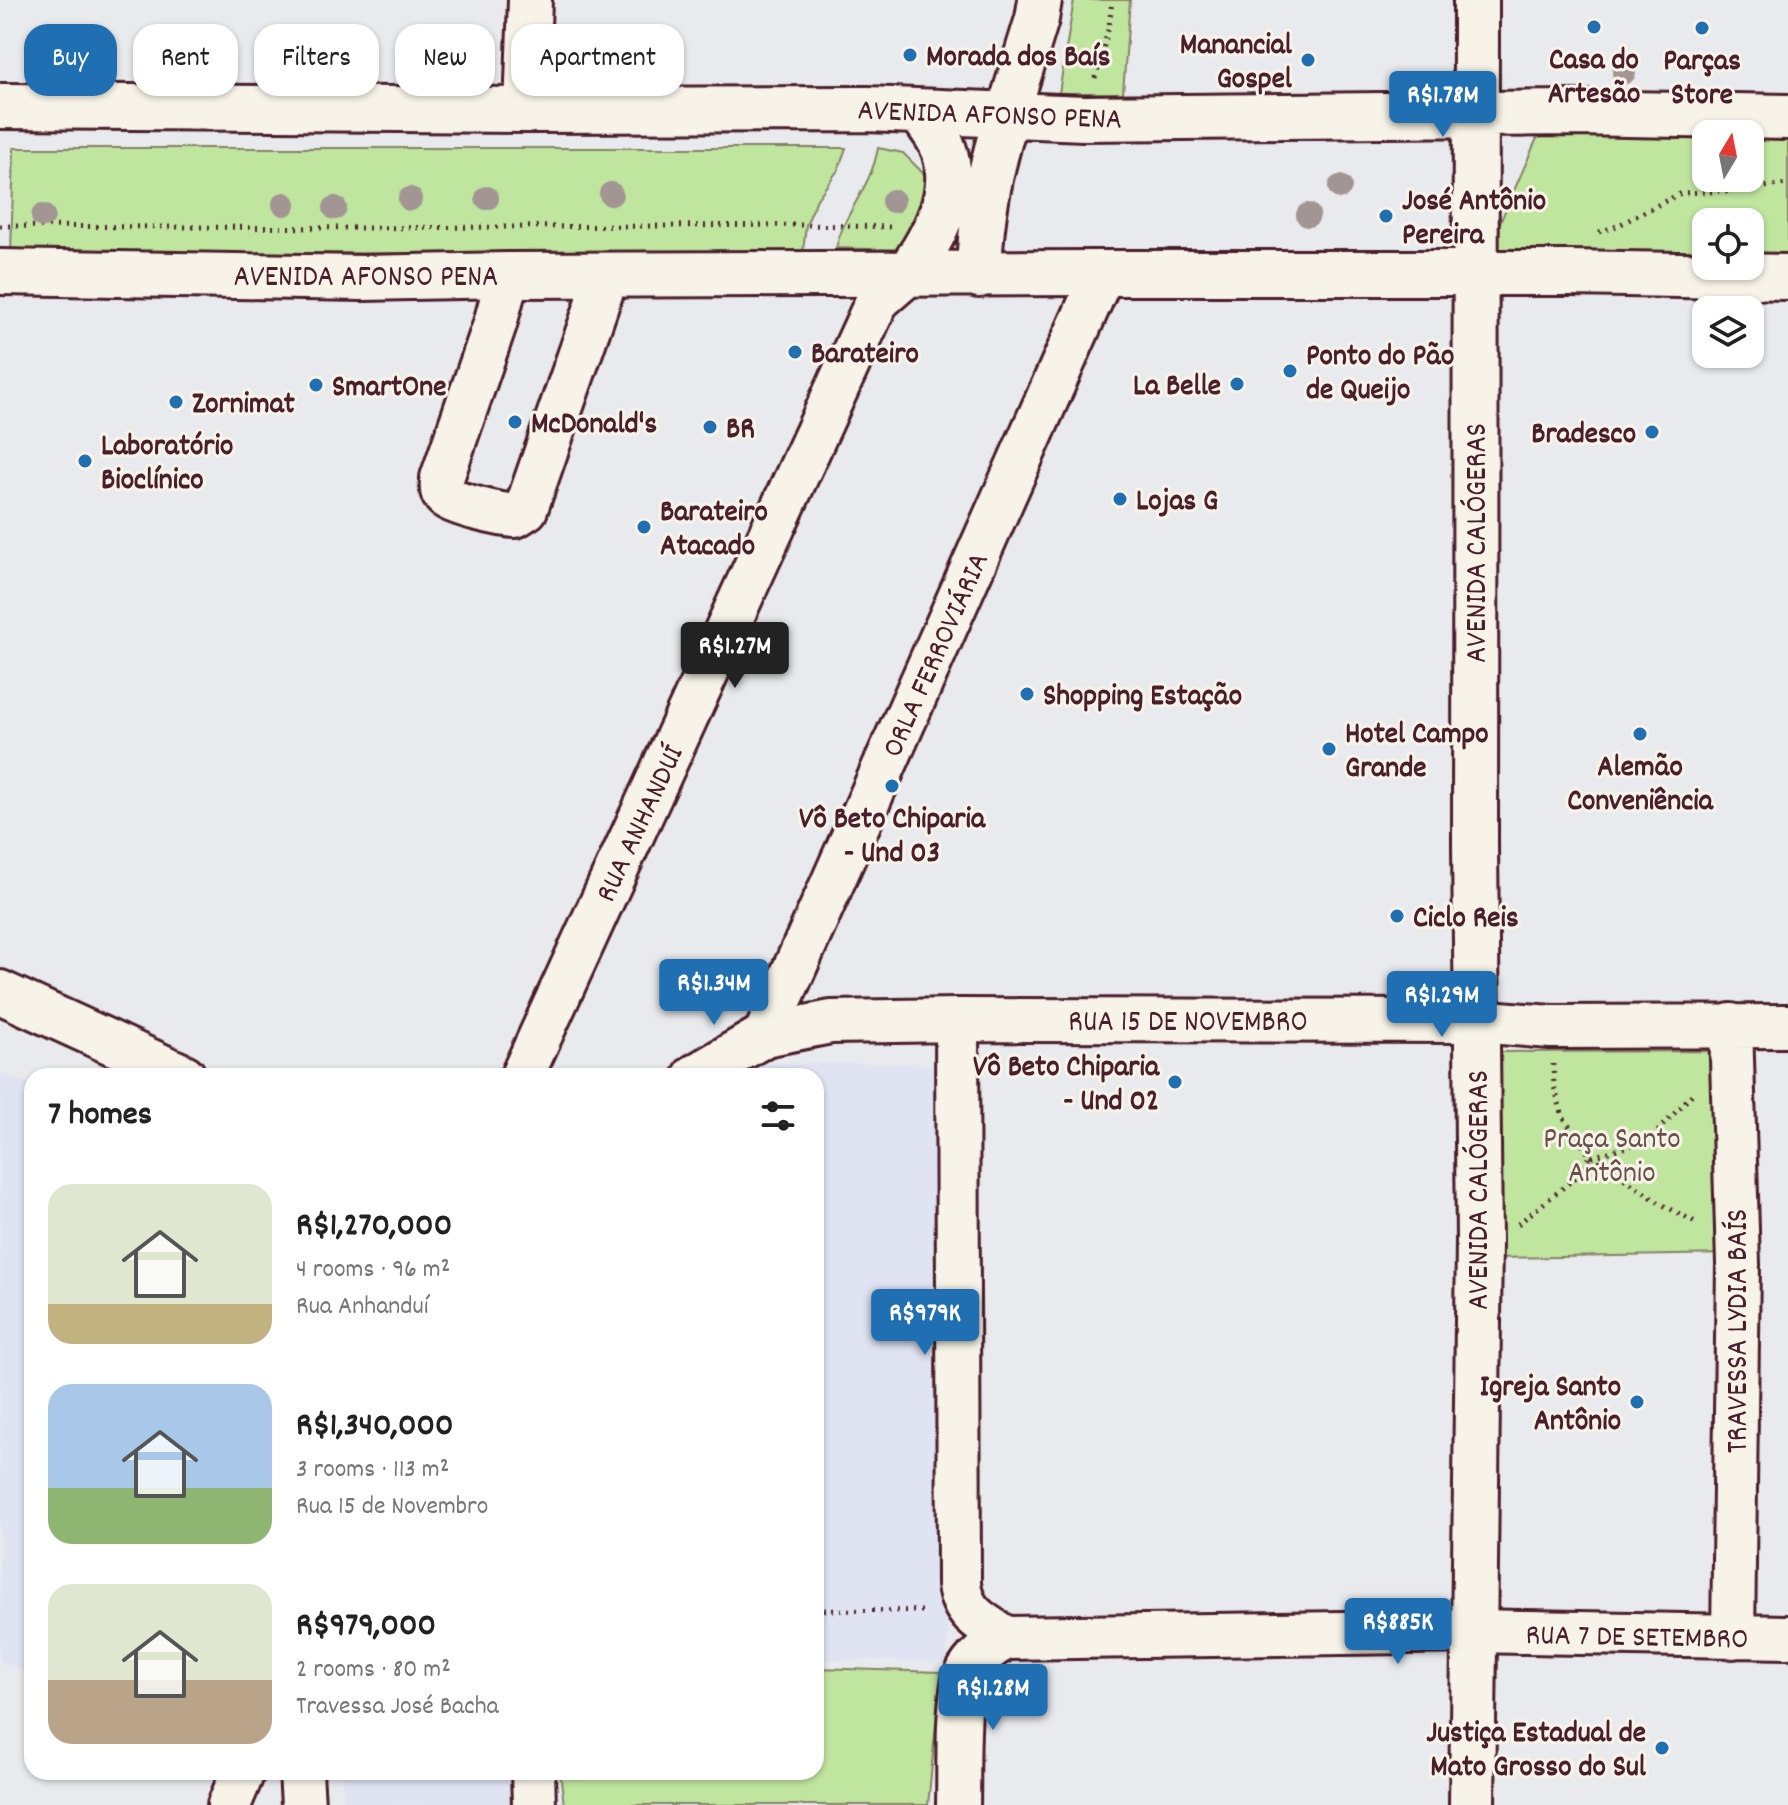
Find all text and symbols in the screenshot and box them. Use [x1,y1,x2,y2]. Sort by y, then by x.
marker: Casa do Artesão [1585,18,1603,36]
marker: Parças Store [1693,19,1711,37]
chip: Buy [24,24,117,96]
chip: Rent [133,24,238,96]
chip: Filters [254,24,379,96]
chip: New [395,24,495,96]
chip: Apartment [511,24,684,96]
place label: Manancial Gospel [1180,26,1293,103]
place label: Morada dos Baís [926,38,1111,81]
place label: Casa do Artesão [1548,41,1640,118]
place label: Parças Store [1663,42,1741,119]
marker: Morada dos Baís [901,46,919,64]
marker: Manancial Gospel [1299,51,1317,69]
pin: R$1.78M [1369,71,1517,139]
text: R$1.78M [1407,78,1479,115]
street label: AVENIDA AFONSO PENA [857,91,1123,144]
north arrow [1692,120,1764,192]
map controls [1692,120,1764,368]
place label: José Antônio Pereira [1402,182,1546,259]
marker: José Antônio Pereira [1377,207,1395,225]
button: locate [1692,208,1764,280]
street label: AVENIDA AFONSO PENA [234,258,498,301]
button: layers [1692,296,1764,368]
place label: Barateiro [811,335,919,378]
place label: Ponto do Pão de Queijo [1306,337,1454,414]
marker: Barateiro [786,343,804,361]
marker: Ponto do Pão de Queijo [1281,362,1299,380]
place label: La Belle [1133,367,1221,410]
place label: SmartOne [332,368,446,411]
marker: La Belle [1228,375,1246,393]
marker: SmartOne [307,376,325,394]
place label: Zornimat [192,385,295,428]
marker: Zornimat [167,393,185,411]
place label: McDonald's [531,405,657,448]
place label: BR [726,410,755,453]
marker: McDonald's [506,413,524,431]
place label: Bradesco [1531,415,1636,458]
marker: BR [701,418,719,436]
street label: AVENIDA CALÓGERAS [1458,423,1501,663]
marker: Bradesco [1643,423,1661,441]
place label: Laboratório Bioclínico [101,427,233,504]
marker: Laboratório Bioclínico [76,452,94,470]
place label: Lojas G [1136,482,1218,525]
marker: Lojas G [1111,490,1129,508]
place label: Barateiro Atacado [660,493,768,570]
marker: Barateiro Atacado [635,518,653,536]
street label: ORLA FERROVIÁRIA [874,546,1003,765]
pin: R$1.27M [661,622,809,690]
text: R$1.27M [699,629,771,666]
place label: Shopping Estação [1043,677,1242,720]
marker: Shopping Estação [1018,685,1036,703]
place label: Hotel Campo Grande [1345,715,1489,792]
marker: Alemão Conveniência [1631,725,1649,743]
street label: RUA ANHANDUÍ [587,739,697,910]
marker: Hotel Campo Grande [1320,740,1338,758]
place label: Alemão Conveniência [1567,748,1714,825]
marker: Vô Beto Chiparia - Und 03 [883,777,901,795]
place label: Vô Beto Chiparia - Und 03 [799,800,986,877]
place label: Ciclo Reis [1413,899,1519,942]
marker: Ciclo Reis [1388,907,1406,925]
pin: R$1.34M [640,959,788,1027]
text: R$1.34M [677,966,751,1003]
pin: R$1.29M [1368,971,1516,1039]
text: R$1.29M [1405,978,1479,1015]
street label: RUA 15 DE NOVEMBRO [1068,1003,1308,1046]
place label: Vô Beto Chiparia - Und 02 [973,1048,1160,1125]
street label: AVENIDA CALÓGERAS [1460,1070,1503,1310]
marker: Vô Beto Chiparia - Und 02 [1166,1073,1184,1091]
text: 7 homes [48,1092,152,1141]
icon: filters [756,1094,800,1138]
park label: Praça Santo Antônio [1543,1120,1681,1197]
text: R$1,270,000 [296,1203,452,1252]
street label: TRAVESSA LYDIA BAÍS [1719,1209,1762,1453]
icon: home [112,1216,208,1312]
text: 4 rooms · 96 m² [296,1252,450,1289]
text: Rua Anhanduí [296,1289,429,1326]
pin: R$979K [860,1289,990,1357]
text: R$979K [889,1296,961,1333]
place label: Igreja Santo Antônio [1480,1368,1621,1445]
marker: Igreja Santo Antônio [1628,1393,1646,1411]
text: R$1,340,000 [296,1403,454,1452]
icon: home [112,1416,208,1512]
text: 3 rooms · 113 m² [296,1452,449,1489]
text: Rua 15 de Novembro [296,1489,488,1526]
pin: R$885K [1333,1598,1463,1666]
text: R$979,000 [296,1603,436,1652]
text: R$885K [1363,1605,1433,1642]
icon: home [112,1616,208,1712]
street label: RUA 7 DE SETEMBRO [1525,1616,1749,1663]
text: 2 rooms · 80 m² [296,1652,451,1689]
pin: R$1.28M [919,1664,1067,1732]
text: R$1.28M [957,1671,1029,1708]
text: Travessa José Bacha [296,1689,499,1726]
place label: Justiça Estadual de Mato Grosso do Sul [1426,1714,1647,1791]
marker: Justiça Estadual de Mato Grosso do Sul [1653,1739,1671,1757]

